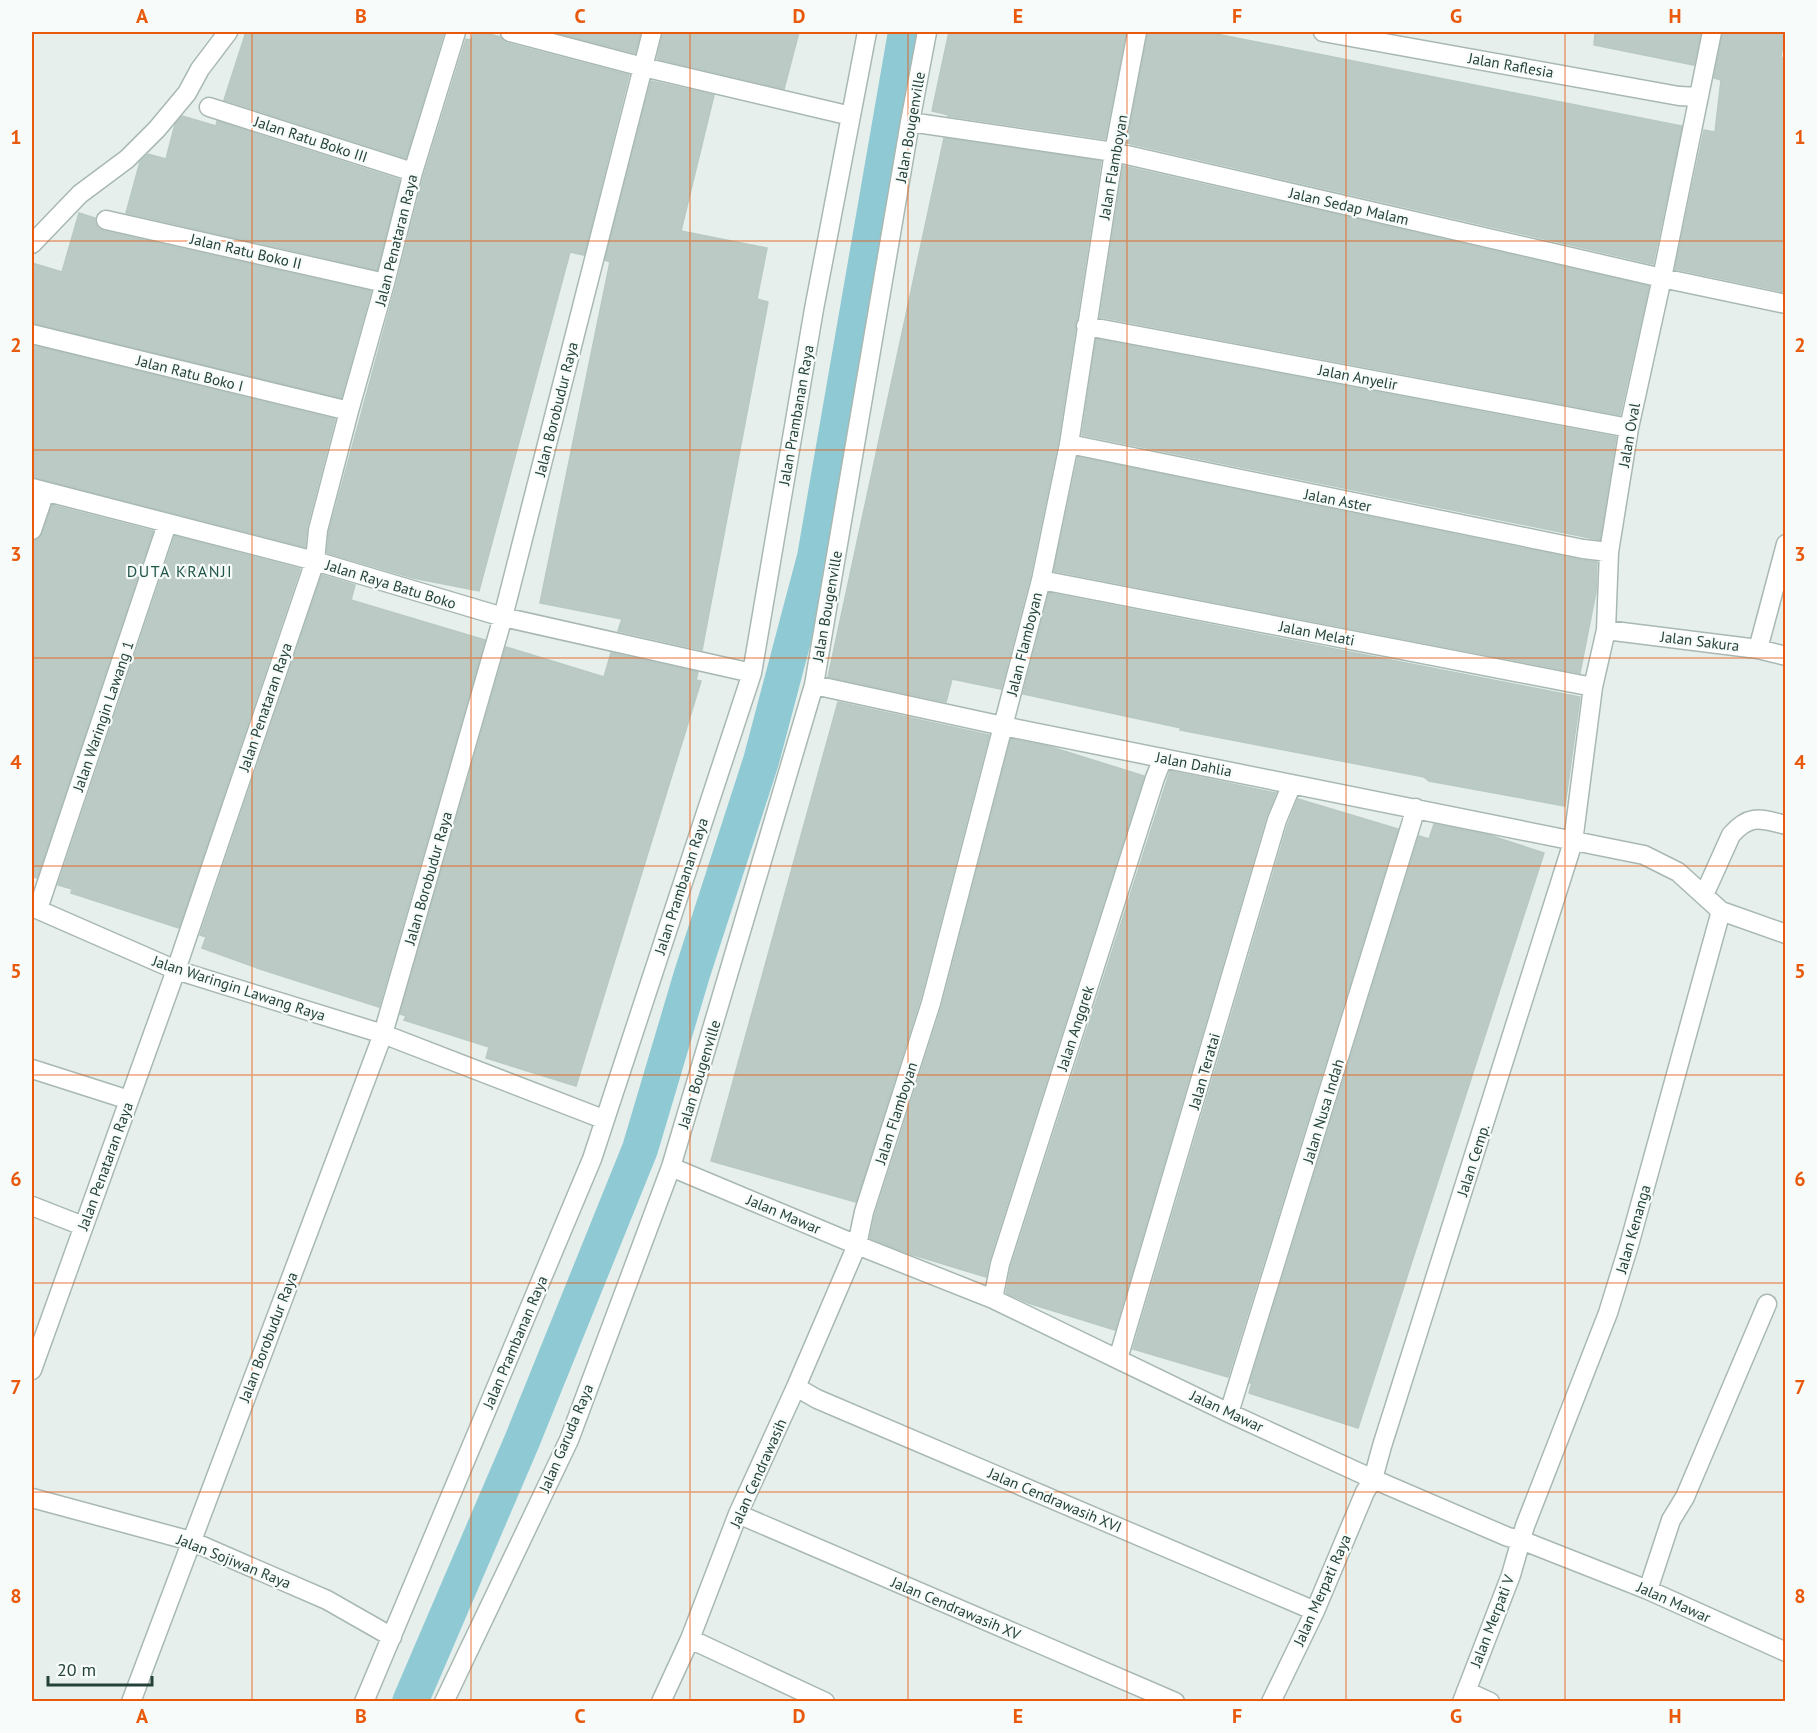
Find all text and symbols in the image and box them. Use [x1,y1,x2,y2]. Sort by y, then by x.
text: A [136,3,149,29]
text: B [355,3,367,29]
text: C [574,3,586,29]
text: D [793,3,806,29]
text: E [1013,3,1023,29]
text: F [1232,3,1242,29]
text: G [1450,3,1462,29]
text: H [1668,3,1682,29]
street label: Jalan Raflesia [1466,48,1555,82]
street label: Jalan Bougenville [891,70,929,185]
street label: Jalan Ratu Boko III [251,111,370,166]
street label: Jalan Flamboyan [1094,113,1132,222]
text: 1 [10,124,22,150]
text: 1 [1794,124,1806,150]
street label: Jalan Penataran Raya [370,172,422,309]
street label: Jalan Sedap Malam [1286,183,1411,229]
street label: Jalan Ratu Boko II [187,229,304,273]
text: 2 [10,332,22,358]
text: 2 [1794,332,1806,358]
street label: Jalan Borobudur Raya [530,340,582,479]
street label: Jalan Prambanan Raya [774,343,818,488]
street label: Jalan Ratu Boko I [134,350,245,395]
street label: Jalan Anyelir [1316,360,1399,394]
street label: Jalan Oval [1614,401,1644,470]
street label: Jalan Aster [1302,484,1373,516]
text: 3 [10,541,22,567]
text: 3 [1794,541,1806,567]
street label: Jalan Bougenville [808,549,846,664]
street label: Jalan Raya Batu Boko [322,555,459,613]
district label: DUTA KRANJI [127,561,233,581]
street label: Jalan Flamboyan [1002,590,1046,699]
street label: Jalan Melati [1277,616,1356,650]
street label: Jalan Sakura [1659,627,1740,655]
street label: Jalan Waringin Lawang 1 [68,638,138,795]
street label: Jalan Penataran Raya [234,640,296,775]
street label: Jalan Dahlia [1153,747,1234,781]
text: 4 [10,749,22,775]
text: 4 [1794,749,1806,775]
street label: Jalan Borobudur Raya [400,809,456,948]
street label: Jalan Prambanan Raya [650,815,712,958]
street label: Jalan Waringin Lawang Raya [149,951,328,1025]
text: 5 [10,958,22,984]
text: 5 [1794,958,1806,984]
street label: Jalan Anggrek [1052,982,1098,1074]
street label: Jalan Bougenville [673,1018,724,1131]
street label: Jalan Teratai [1184,1031,1224,1112]
street label: Jalan Nusa Indah [1298,1057,1348,1166]
street label: Jalan Flamboyan [870,1060,921,1167]
street label: Jalan Penataran Raya [73,1099,137,1234]
street label: Jalan Cemp. [1452,1121,1494,1199]
text: 6 [10,1166,22,1192]
text: 6 [1794,1166,1806,1192]
street label: Jalan Kenanga [1611,1183,1655,1276]
street label: Jalan Mawar [743,1189,824,1238]
street label: Jalan Borobudur Raya [234,1269,302,1406]
street label: Jalan Prambanan Raya [478,1273,552,1412]
text: 7 [10,1374,22,1400]
text: 7 [1794,1374,1806,1400]
street label: Jalan Garuda Raya [534,1381,597,1496]
street label: Jalan Mawar [1186,1385,1267,1436]
street label: Jalan Cendrawasih [725,1416,791,1531]
street label: Jalan Cendrawasih XVI [985,1463,1125,1537]
street label: Jalan Sojiwan Raya [173,1529,294,1593]
street label: Jalan Merpati Raya [1289,1531,1355,1649]
street label: Jalan Cendrawasih XV [888,1572,1024,1644]
street label: Jalan Merpati V [1465,1572,1518,1671]
street label: Jalan Mawar [1633,1577,1714,1627]
text: 8 [10,1583,22,1609]
text: 8 [1794,1583,1806,1609]
scale bar [48,1649,152,1687]
text: 20 m [57,1658,96,1681]
text: A [136,1703,149,1729]
text: B [355,1703,367,1729]
text: C [574,1703,586,1729]
text: D [793,1703,806,1729]
text: E [1013,1703,1023,1729]
text: F [1232,1703,1242,1729]
text: G [1450,1703,1462,1729]
text: H [1668,1703,1682,1729]

